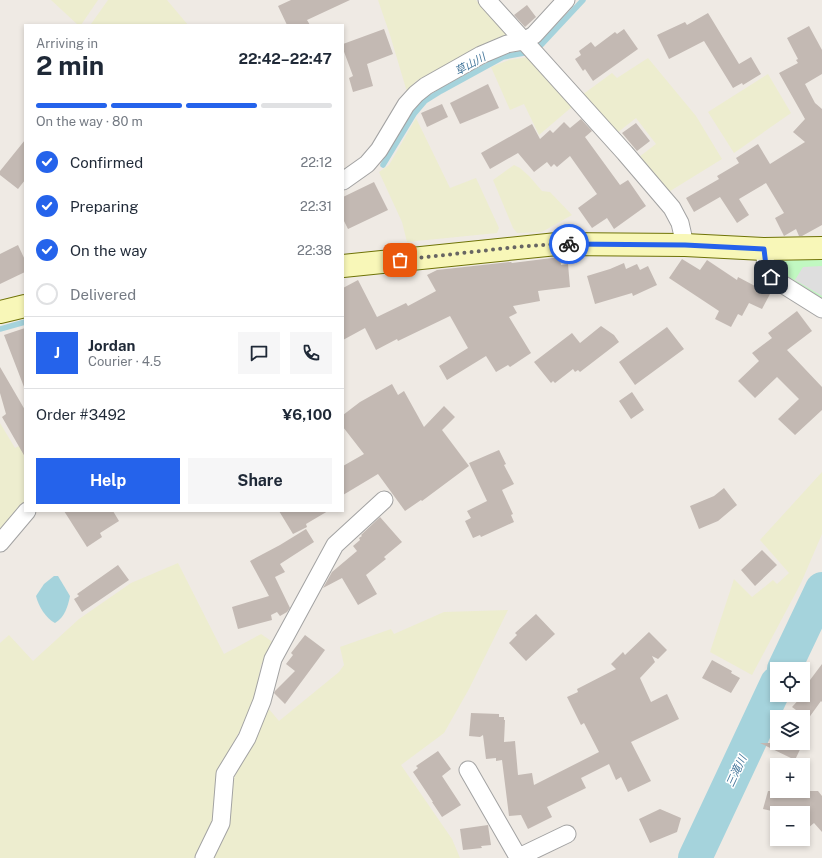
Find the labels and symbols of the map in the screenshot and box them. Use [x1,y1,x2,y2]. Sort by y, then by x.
water label: 草山川 [453,50,488,77]
courier [549,224,589,264]
pin [383,243,417,277]
pin [754,260,788,294]
water label: 三滝川 [724,753,749,788]

